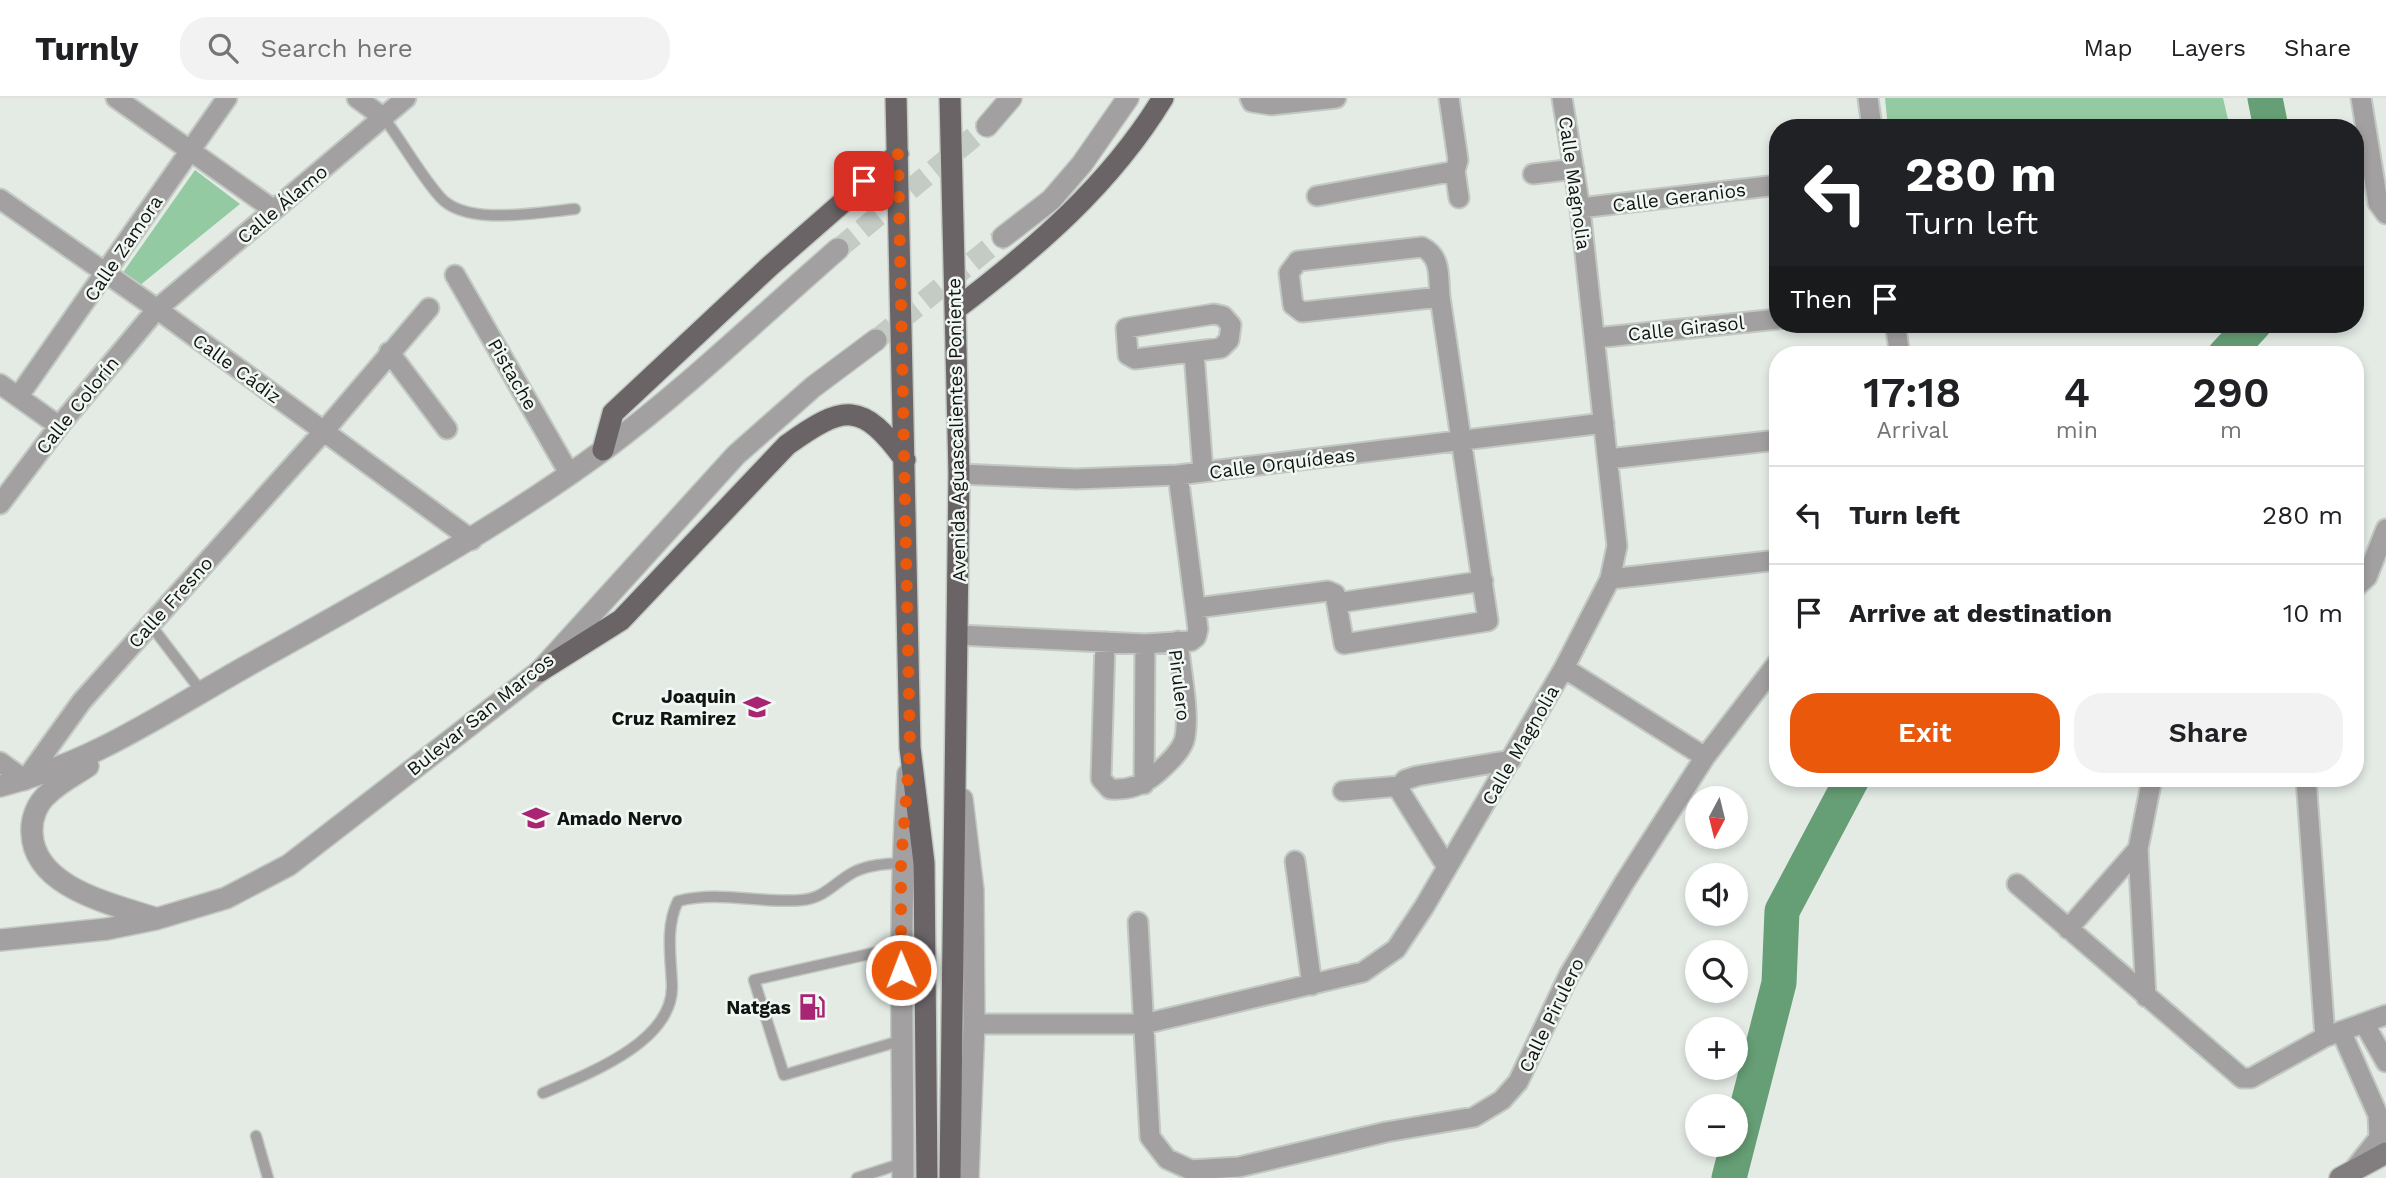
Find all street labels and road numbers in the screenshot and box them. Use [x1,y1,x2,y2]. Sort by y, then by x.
street label: Calle Magnolia [1554,115,1595,252]
street label: Calle Álamo [233,160,332,249]
street label: Calle Geranios [1611,178,1747,217]
street label: Calle Zamora [79,191,168,306]
street label: Avenida Aguascalientes Poniente [942,278,971,582]
street label: Calle Girasol [1627,311,1746,346]
street label: Calle Cádiz [188,329,285,408]
street label: Pistache [483,334,542,414]
street label: Calle Colorín [31,352,124,459]
street label: Calle Orquídeas [1208,443,1356,484]
street label: Calle Fresno [123,552,217,653]
street label: Bulevar San Marcos [402,648,558,781]
street label: Pirulero [1164,648,1195,722]
street label: Calle Magnolia [1477,681,1564,809]
street label: Calle Pirulero [1514,954,1589,1076]

